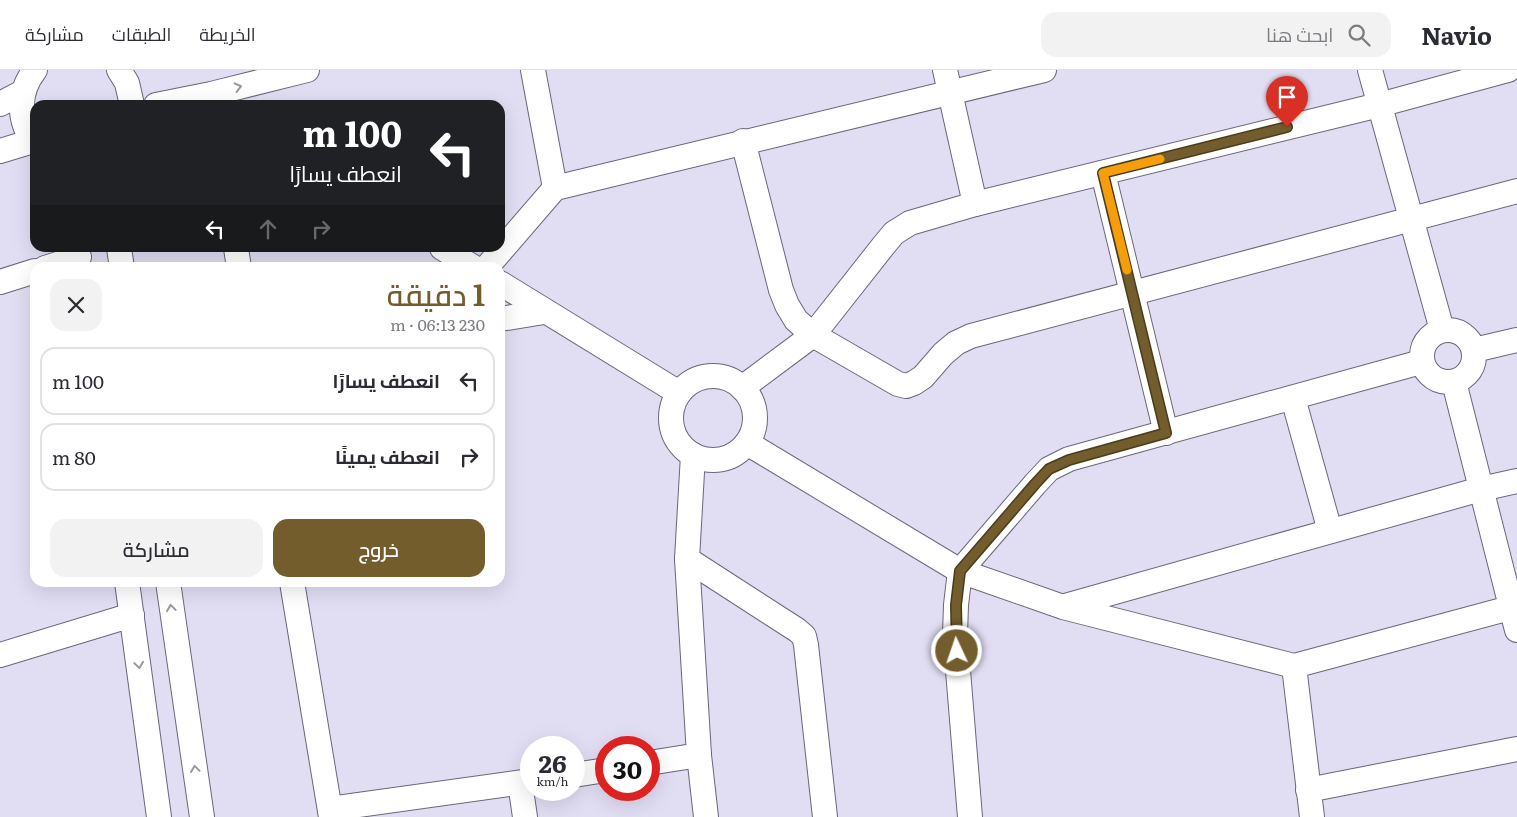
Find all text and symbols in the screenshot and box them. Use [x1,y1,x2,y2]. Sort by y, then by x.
search box [1041,12,1391,57]
text: Navio [1421,17,1492,52]
text: مشاركة [25,20,84,47]
text: الطبقات [112,20,171,47]
text: الخريطة [199,20,256,47]
text: ابحث هنا [1266,20,1333,48]
icon: search [1345,21,1373,49]
pin [1266,76,1308,127]
one-way arrow [233,82,242,93]
icon: arrive [1273,83,1301,111]
text: 100 m [302,106,402,158]
icon: left [420,120,485,185]
text: انعطف يسارًا [289,156,402,189]
icon: left [201,215,229,243]
icon: ahead [254,215,282,243]
icon: right [307,215,335,243]
text: 1 دقيقة [387,271,485,315]
button: close [50,279,102,331]
text: 230 m · 06:13 [390,312,485,336]
text: انعطف يسارًا [333,366,440,394]
text: 100 m [52,367,104,395]
icon: left [455,367,483,395]
text: انعطف يمينًا [335,442,440,470]
text: 80 m [52,443,96,471]
icon: right [455,443,483,471]
button: مشاركة [50,519,263,577]
button: خروج [273,519,485,577]
one-way arrow [167,604,177,612]
position arrow [930,624,982,676]
one-way arrow [133,662,144,670]
speed limit sign: 30 [595,736,660,801]
text: 26 [538,744,567,781]
one-way arrow [190,764,200,773]
text: km/h [537,772,568,790]

